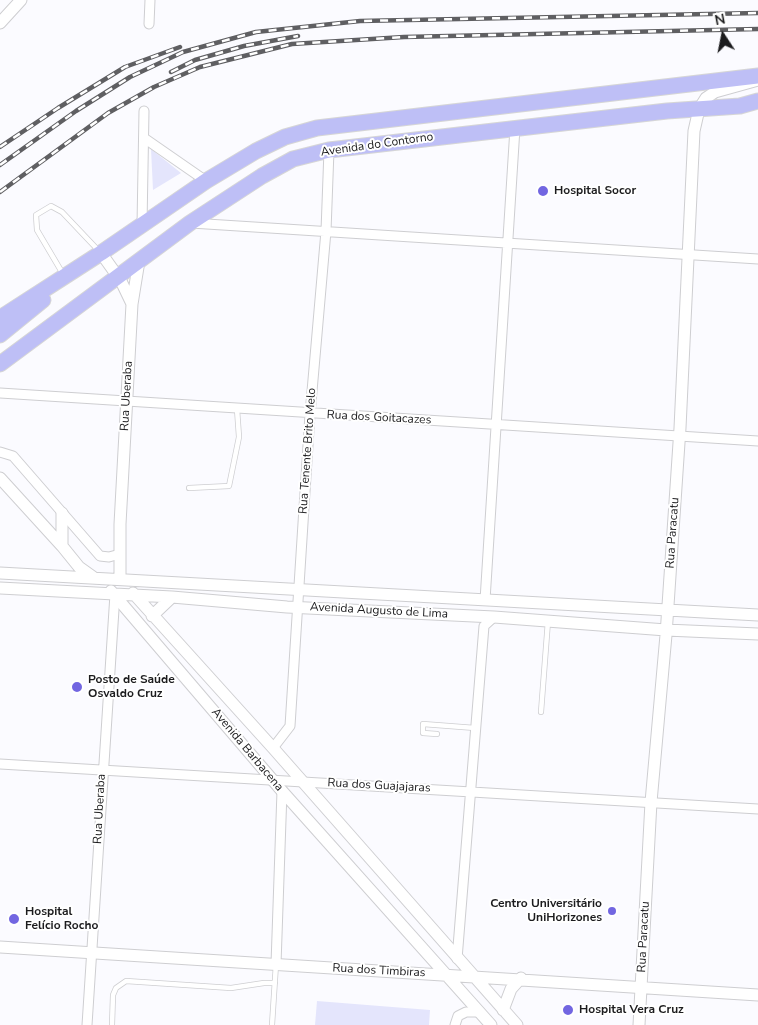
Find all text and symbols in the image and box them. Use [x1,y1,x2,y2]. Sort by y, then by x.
text: N [713,9,727,30]
north arrow [698,10,748,60]
street label: Avenida do Contorno [320,130,434,160]
marker: Hospital Socor [536,184,550,198]
place label: Hospital Socor [554,184,636,198]
street label: Rua Uberaba [118,361,136,431]
street label: Rua Tenente Brito Melo [296,387,320,515]
street label: Rua dos Goitacazes [326,408,432,428]
street label: Rua Paracatu [663,497,683,569]
street label: Avenida Augusto de Lima [310,600,448,622]
place label: Posto de Saúde Osvaldo Cruz [88,673,175,701]
marker: Posto de Saúde Osvaldo Cruz [70,680,84,694]
street label: Avenida Barbacena [208,706,286,794]
street label: Rua Uberaba [91,774,109,844]
street label: Rua dos Guajajaras [327,776,431,796]
place label: Centro Universitário UniHorizones [490,897,602,925]
street label: Rua Paracatu [635,901,653,973]
place label: Hospital Felício Rocho [25,905,98,933]
marker: Centro Universitário UniHorizones [606,905,618,917]
marker: Hospital Felício Rocho [7,912,21,926]
street label: Rua dos Timbiras [332,961,426,981]
marker: Hospital Vera Cruz [561,1003,575,1017]
place label: Hospital Vera Cruz [579,1003,684,1017]

